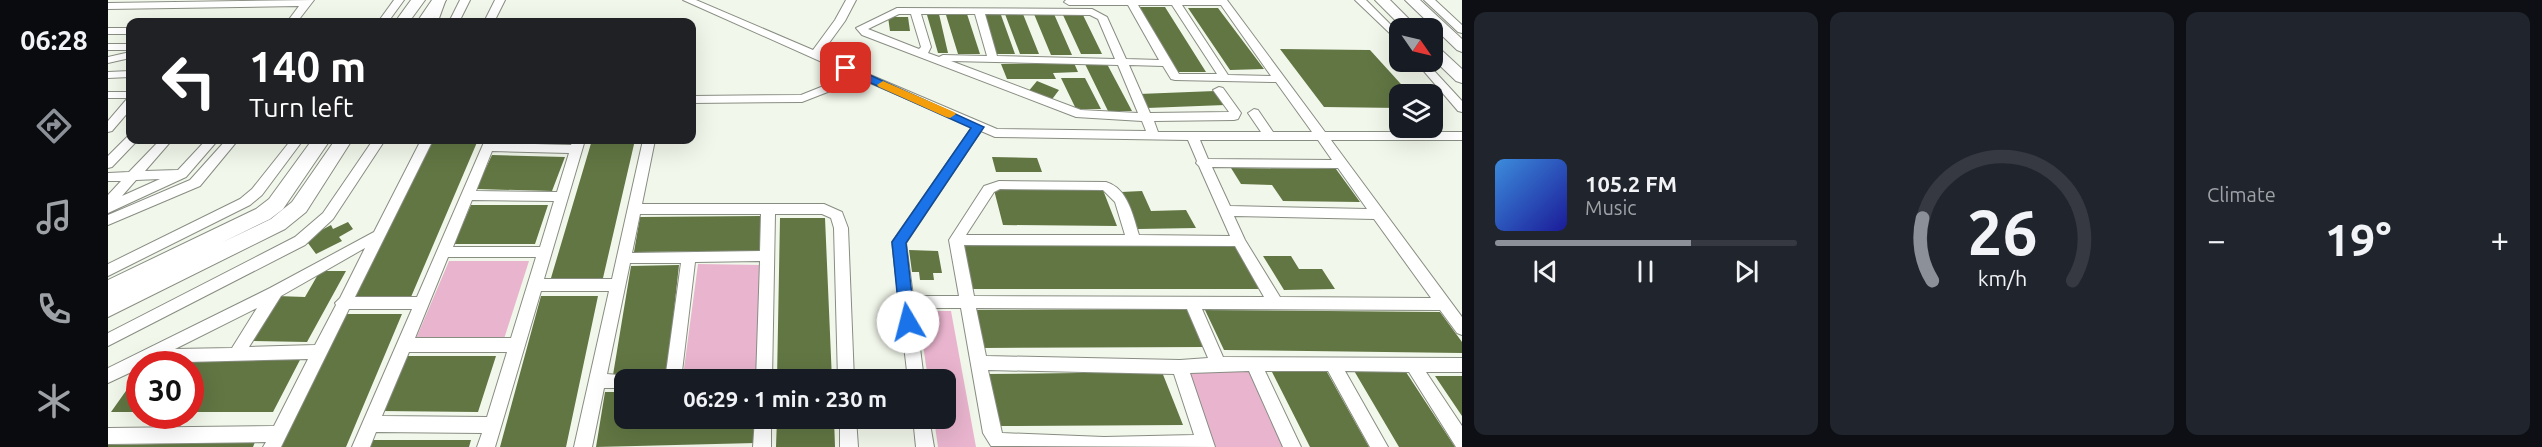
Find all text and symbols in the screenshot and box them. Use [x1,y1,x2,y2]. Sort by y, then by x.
north arrow [1389,18,1443,72]
map controls [1389,18,1443,138]
text: 06:28 [20,25,88,55]
icon: left [150,42,228,120]
pin [820,42,871,93]
text: 140 m [249,43,366,90]
icon: arrive [829,51,862,84]
button: layers [1389,84,1443,138]
text: Turn left [249,92,353,122]
icon: directions [33,105,75,147]
text: 105.2 FM [1585,171,1677,196]
text: Climate [2207,183,2276,206]
icon: music [33,196,75,238]
text: Music [1585,196,1637,219]
text: 26 [1967,197,2037,267]
text: 19° [2325,214,2391,265]
text: − [2207,221,2226,258]
text: + [2490,221,2509,258]
icon: previous [1529,255,1562,288]
icon: pause [1629,255,1662,288]
icon: next [1730,255,1763,288]
text: km/h [1977,266,2027,290]
icon: phone [33,288,75,330]
position arrow [876,290,940,354]
speed limit sign: 30 [126,351,204,429]
icon: climate [33,380,75,422]
text: 06:29 · 1 min · 230 m [683,386,887,411]

